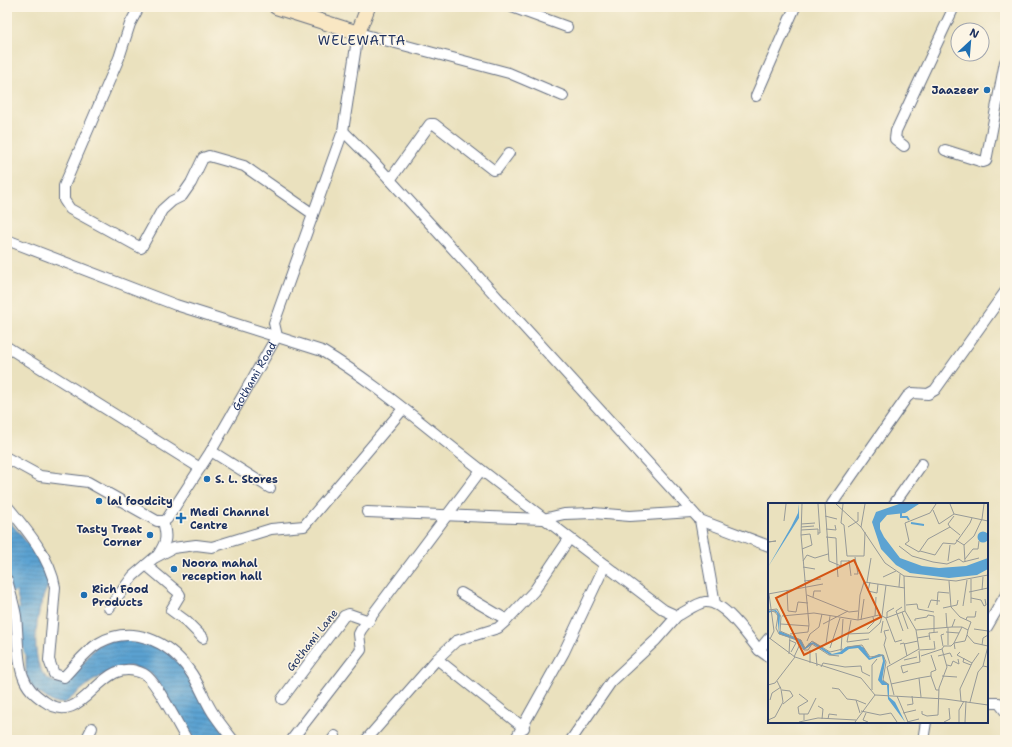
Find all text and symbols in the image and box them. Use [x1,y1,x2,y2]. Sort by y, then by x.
north arrow [950,22,990,62]
text: N [967,25,982,42]
district label: WELEWATTA [318,32,406,49]
place label: Jaazeer [932,83,979,98]
marker: Jaazeer [982,85,992,95]
street label: Gothami Road [229,339,280,414]
place label: S. L. Stores [215,472,278,487]
marker: S. L. Stores [202,474,212,484]
place label: lal foodcity [107,494,173,509]
marker: lal foodcity [94,496,104,506]
inset map [768,503,988,723]
place label: Medi Channel Centre [190,505,269,533]
marker: Medi Channel Centre [175,512,187,524]
place label: Tasty Treat Corner [76,522,143,550]
marker: Tasty Treat Corner [145,530,155,540]
place label: Noora mahal reception hall [182,556,262,584]
marker: Noora mahal reception hall [169,564,179,574]
place label: Rich Food Products [92,582,149,610]
marker: Rich Food Products [79,590,89,600]
street label: Gothami Lane [283,606,341,675]

